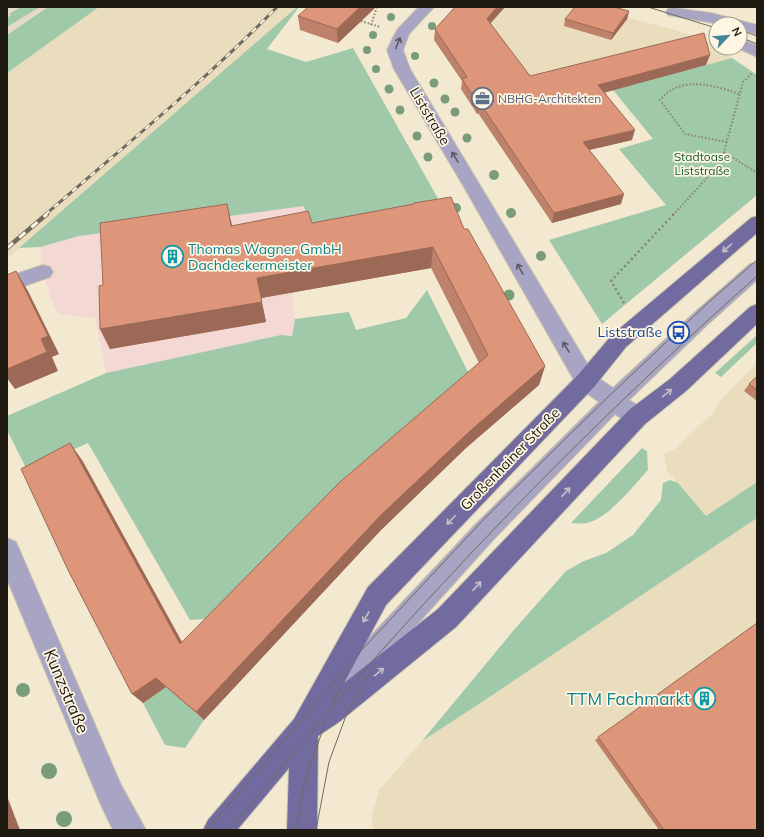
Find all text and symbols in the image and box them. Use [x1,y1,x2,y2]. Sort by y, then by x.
north arrow [708,16,748,56]
text: N [729,25,745,38]
one-way arrow [395,38,402,50]
street label: Liststraße [406,84,454,148]
office icon: NBHG-Architekten [470,85,496,111]
place label: NBHG-Architekten [498,91,601,106]
park label: Stadtoase Liststraße [674,149,730,178]
one-way arrow [450,151,458,163]
place label: Thomas Wagner GmbH Dachdeckermeister [188,240,342,274]
building icon: Thomas Wagner GmbH Dachdeckermeister [160,244,186,270]
one-way arrow [722,244,733,253]
one-way arrow [516,263,523,275]
bus stop icon: Liststraße [665,319,691,345]
place label: Liststraße [598,323,662,341]
one-way arrow [562,342,570,353]
one-way arrow [662,389,673,397]
street label: Großenhainer Straße [456,404,564,514]
one-way arrow [561,487,570,497]
one-way arrow [447,514,456,524]
one-way arrow [472,581,482,591]
one-way arrow [361,610,369,622]
street label: Kunzstraße [40,646,94,736]
one-way arrow [374,667,385,676]
building icon: TTM Fachmarkt [692,685,718,711]
place label: TTM Fachmarkt [567,688,690,709]

